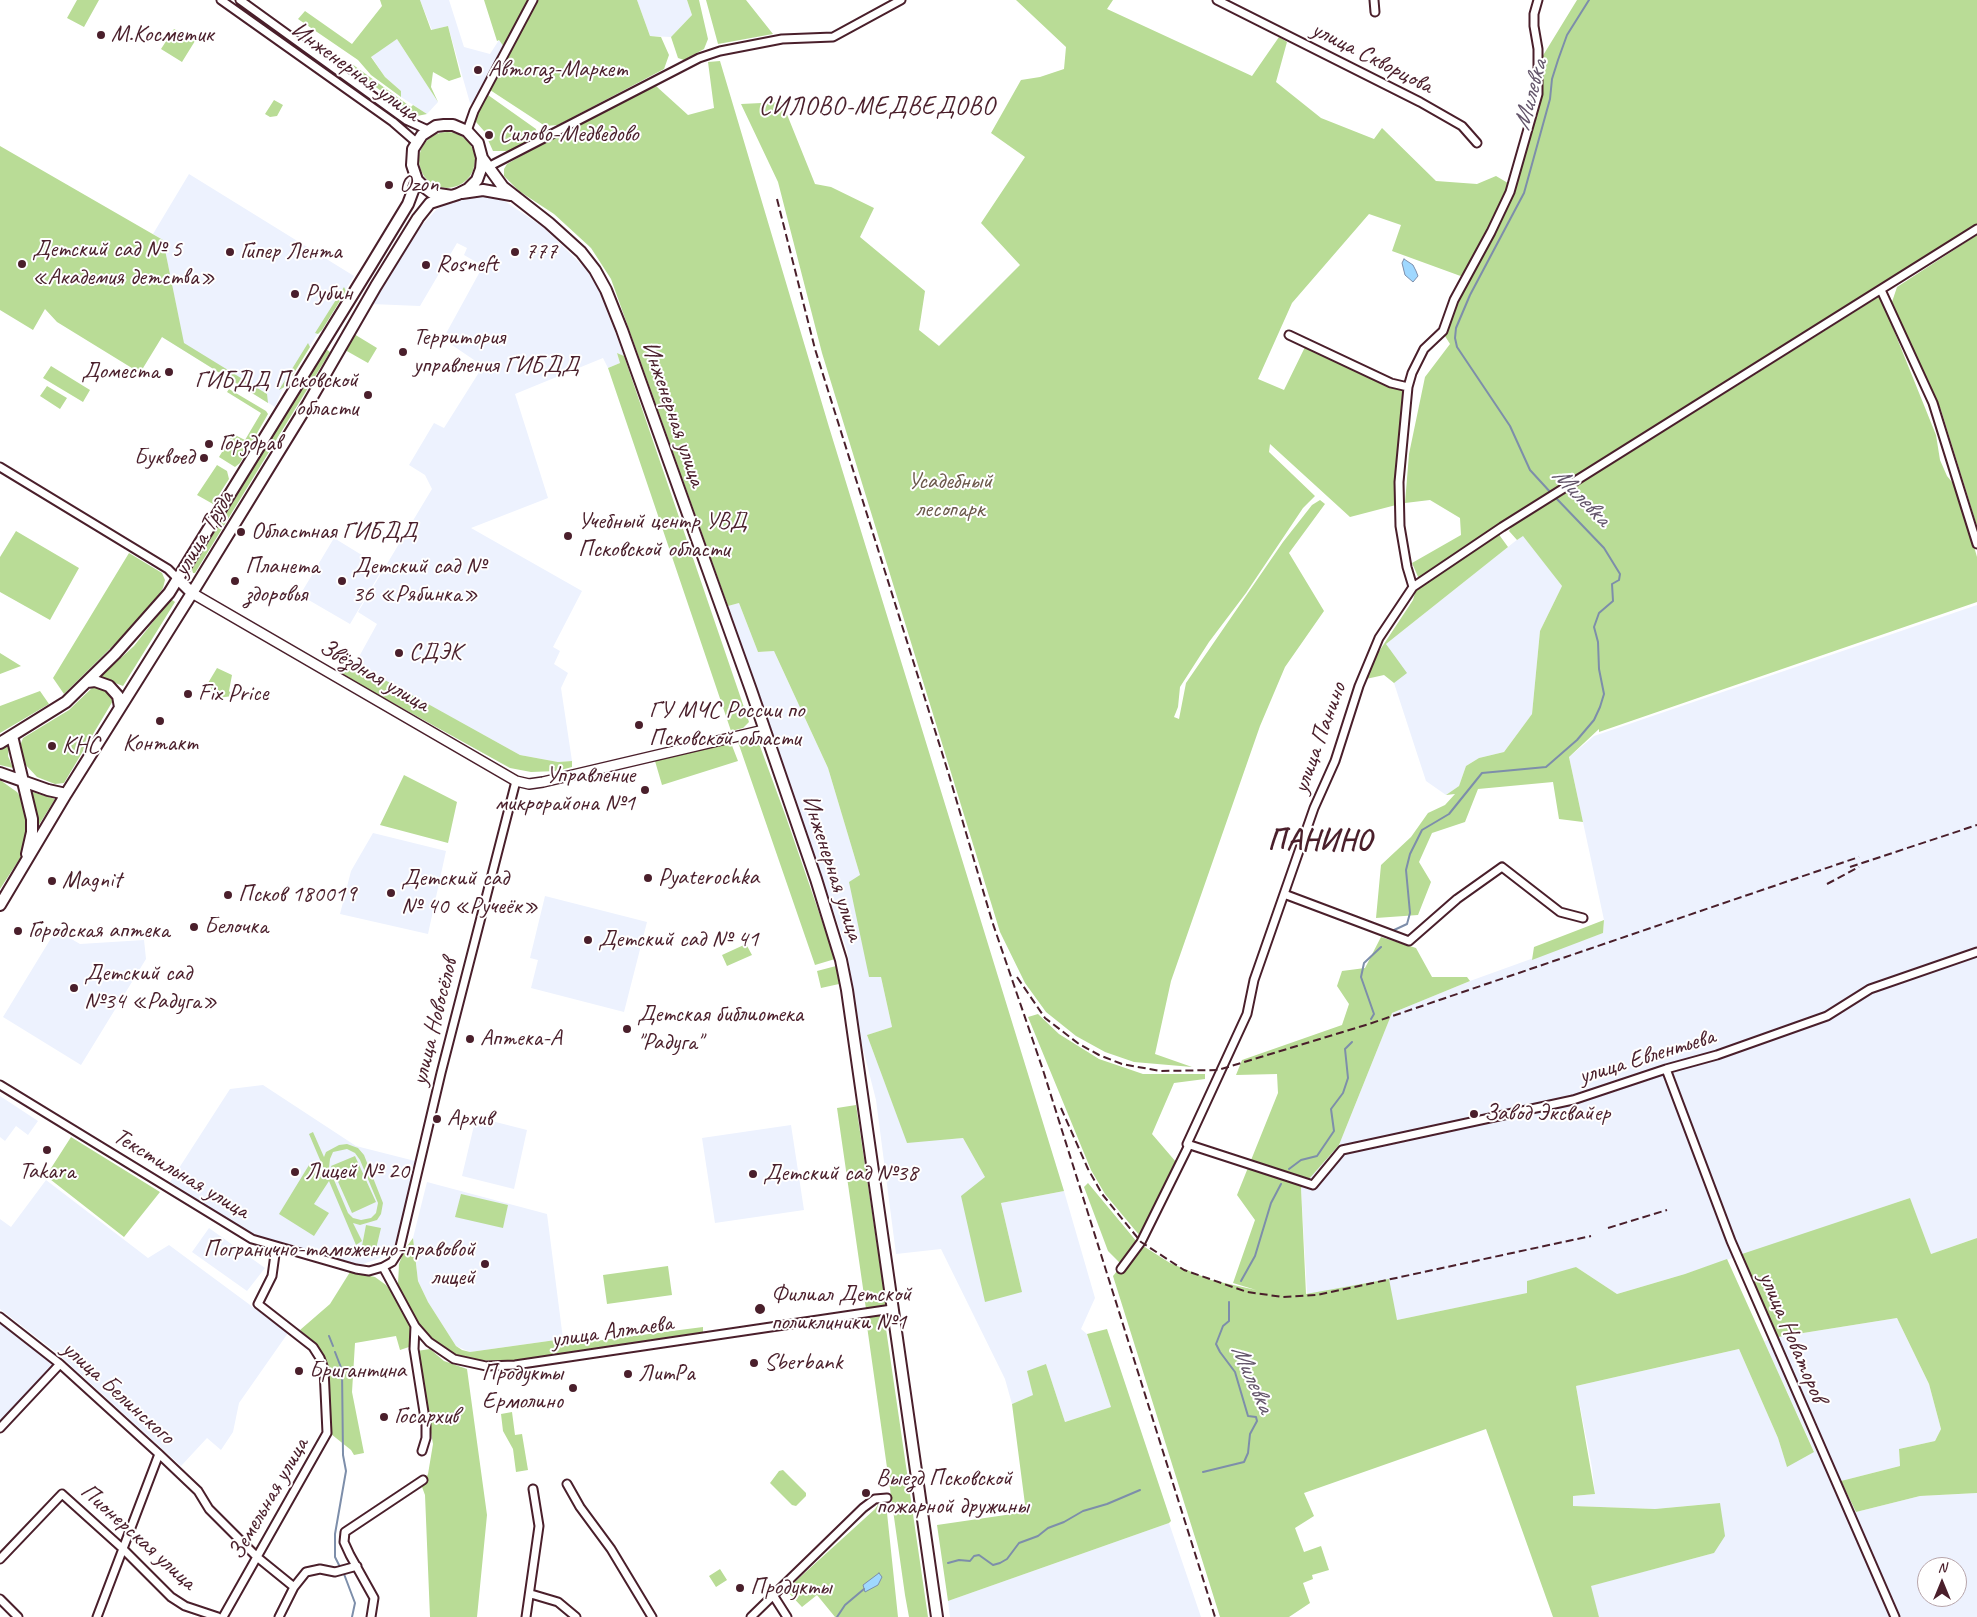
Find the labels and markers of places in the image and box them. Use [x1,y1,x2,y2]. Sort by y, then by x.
place label: М.Косметик [111,21,213,49]
marker: М.Косметик [95,29,107,41]
place label: Автогаз-Маркет [488,56,628,84]
marker: Автогаз-Маркет [472,64,484,76]
place label: Силово-Медведово [499,121,638,149]
marker: Силово-Медведово [483,129,495,141]
place label: Ozon [399,171,438,199]
marker: Ozon [383,179,395,191]
place label: Детский сад № 5 «Академия детства» [32,236,215,292]
place label: Гипер Лента [240,238,342,266]
place label: 777 [525,238,557,266]
marker: Гипер Лента [224,246,236,258]
marker: 777 [509,246,521,258]
place label: Rosneft [436,251,498,279]
marker: Детский сад № 5 «Академия детства» [16,258,28,270]
marker: Rosneft [420,259,432,271]
place label: Рубин [305,280,352,308]
marker: Рубин [289,288,301,300]
place label: Территория управления ГИБДД [413,324,579,380]
marker: Территория управления ГИБДД [397,346,409,358]
place label: Доместа [81,358,159,386]
marker: Доместа [163,366,175,378]
place label: ГИБДД Псковской области [195,367,358,423]
marker: ГИБДД Псковской области [362,389,374,401]
place label: Горздрав [219,430,281,458]
marker: Горздрав [203,438,215,450]
place label: Буквоед [134,444,194,472]
marker: Буквоед [198,452,210,464]
place label: Учебный центр УВД Псковской области [578,508,747,564]
place label: Областная ГИБДД [251,518,417,546]
marker: Областная ГИБДД [235,526,247,538]
marker: Учебный центр УВД Псковской области [562,530,574,542]
place label: Планета здоровья [245,553,319,609]
place label: Детский сад № 36 «Рябинка» [352,553,485,609]
marker: Планета здоровья [229,575,241,587]
marker: Детский сад № 36 «Рябинка» [336,575,348,587]
place label: СДЭК [409,639,462,667]
marker: СДЭК [393,647,405,659]
place label: Fix Price [198,680,268,708]
marker: Fix Price [182,688,194,700]
place label: ГУ МЧС России по Псковской области [649,697,804,753]
marker: Контакт [154,715,166,727]
marker: ГУ МЧС России по Псковской области [633,719,645,731]
place label: Контакт [123,730,197,758]
place label: КНС [62,732,99,760]
marker: КНС [46,740,58,752]
place label: Управление микрорайона №1 [495,762,635,818]
marker: Управление микрорайона №1 [639,784,651,796]
place label: Pyaterochka [658,864,759,892]
place label: Детский сад № 40 «Ручеёк» [401,865,538,921]
place label: Magnit [62,867,122,895]
marker: Pyaterochka [642,872,654,884]
marker: Magnit [46,875,58,887]
place label: Псков 180019 [238,881,356,909]
marker: Детский сад № 40 «Ручеёк» [385,887,397,899]
marker: Псков 180019 [222,889,234,901]
place label: Белочка [204,913,268,941]
place label: Городская аптека [28,917,169,945]
marker: Белочка [188,921,200,933]
marker: Городская аптека [12,925,24,937]
place label: Детский сад № 41 [598,926,759,954]
marker: Детский сад № 41 [582,934,594,946]
place label: Детский сад №34 «Радуга» [84,960,218,1016]
marker: Детский сад №34 «Радуга» [68,982,80,994]
place label: Детская библиотека "Радуга" [637,1001,803,1057]
marker: Детская библиотека "Радуга" [621,1023,633,1035]
place label: Аптека-А [480,1025,562,1053]
marker: Аптека-А [464,1033,476,1045]
place label: Завод Эксвайер [1484,1100,1610,1128]
place label: Архив [447,1105,493,1133]
marker: Завод Эксвайер [1468,1108,1480,1120]
marker: Архив [431,1113,443,1125]
marker: Takara [41,1144,53,1156]
place label: Takara [19,1158,75,1186]
place label: Лицей № 20 [305,1158,409,1186]
place label: Детский сад №38 [763,1160,918,1188]
marker: Лицей № 20 [289,1166,301,1178]
marker: Детский сад №38 [747,1168,759,1180]
place label: Погранично-таможенно-правовой лицей [204,1236,475,1292]
marker: Погранично-таможенно-правовой лицей [479,1258,491,1270]
place label: Филиал Детской поликлиники №1 [771,1281,911,1337]
marker: Филиал Детской поликлиники №1 [753,1302,767,1316]
place label: Sberbank [764,1349,842,1377]
place label: Бригантина [309,1357,406,1385]
marker: Sberbank [748,1357,760,1369]
place label: Продукты Ермолино [481,1360,563,1416]
place label: ЛитРа [638,1360,695,1388]
marker: Бригантина [293,1365,305,1377]
marker: ЛитРа [622,1368,634,1380]
marker: Продукты Ермолино [567,1382,579,1394]
place label: Госархив [394,1403,458,1431]
marker: Госархив [378,1411,390,1423]
place label: Выезд Псковской пожарной дружины [876,1465,1029,1521]
marker: Выезд Псковской пожарной дружины [860,1487,872,1499]
place label: Продукты [750,1574,832,1602]
marker: Продукты [734,1582,746,1594]

